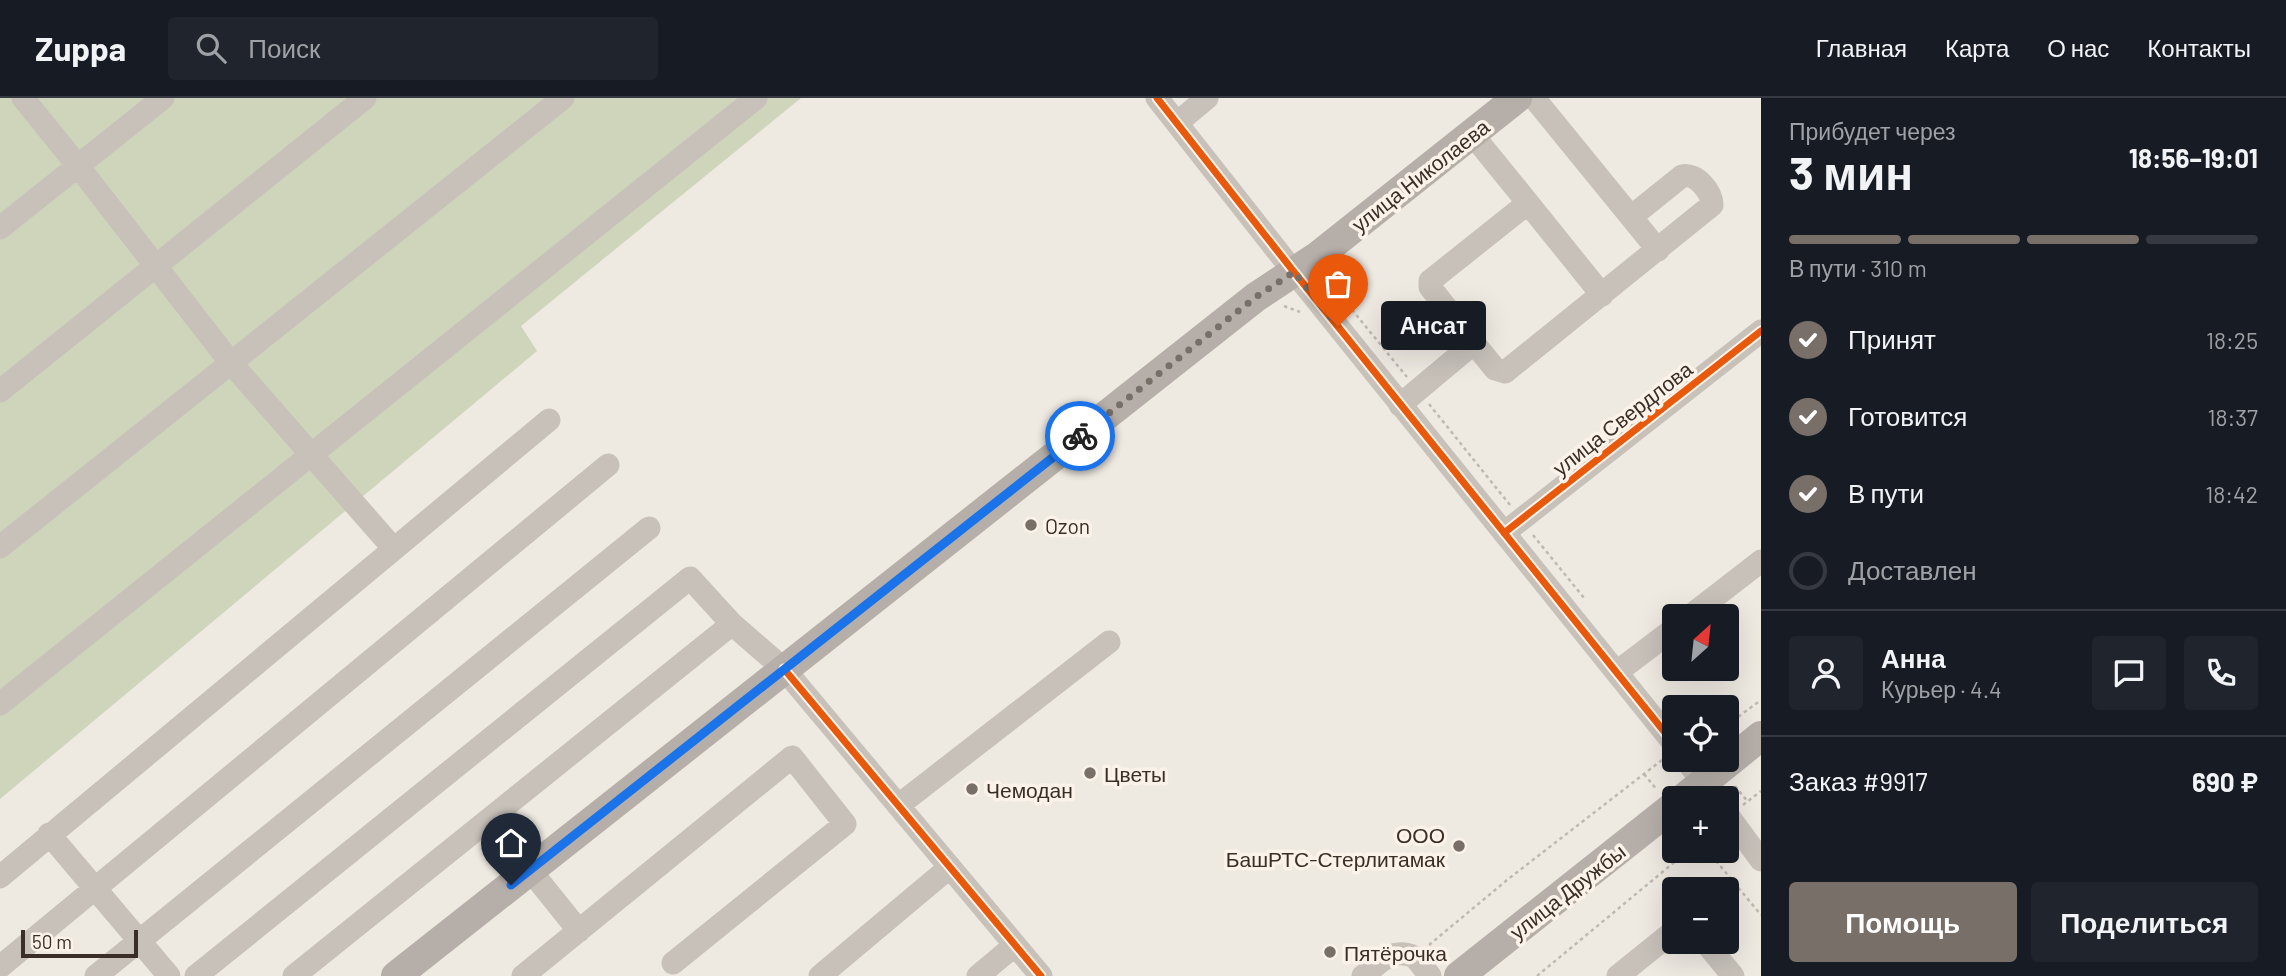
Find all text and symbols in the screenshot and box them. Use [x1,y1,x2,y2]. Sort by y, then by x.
search box [168,17,658,80]
text: Zuppa [35,28,126,68]
icon: search [192,29,230,67]
text: Поиск [248,32,320,63]
text: Главная [1816,33,1907,62]
text: Карта [1945,33,2009,62]
text: О нас [2047,33,2109,62]
text: Контакты [2147,33,2251,62]
street label: улица Николаева [1346,113,1494,236]
text: Прибудет через [1789,117,1956,145]
text: 18:56–19:01 [2129,142,2258,173]
text: 3 мин [1789,144,1913,199]
pin [1308,254,1368,326]
text: В пути · 310 m [1789,254,1927,282]
icon: bag [1319,265,1357,303]
callout: Ансат [1380,302,1485,350]
text: Ансат [1400,311,1467,339]
icon: check [1789,321,1827,359]
text: Принят [1848,323,1936,354]
text: 18:25 [2206,326,2258,354]
street label: улица Свердлова [1547,356,1697,480]
icon: check [1789,398,1827,436]
text: Готовится [1848,400,1967,431]
courier [1045,401,1115,471]
text: 18:37 [2207,403,2258,431]
icon: bike [1061,417,1099,455]
icon: check [1789,475,1827,513]
text: В пути [1848,477,1924,508]
text: 18:42 [2205,480,2258,508]
place label: Ozon [1045,513,1090,538]
marker: Ozon [1023,517,1039,533]
text: Доставлен [1848,554,1977,585]
north arrow [1662,604,1740,681]
map controls [1662,604,1739,954]
button: person [1789,636,1863,710]
button: chat [2092,636,2166,710]
button: phone [2184,636,2258,710]
text: Анна [1881,642,1946,673]
text: Курьер · 4.4 [1881,675,2002,703]
button: locate [1662,695,1739,772]
place label: Цветы [1104,761,1166,786]
marker: Цветы [1082,765,1098,781]
text: Заказ #9917 [1789,765,1928,796]
text: 690 ₽ [2192,766,2258,797]
place label: Чемодан [986,777,1073,802]
marker: Чемодан [964,781,980,797]
button: + [1662,786,1739,863]
pin [481,813,541,885]
place label: ООО БашРТС-Стерлитамак [1226,822,1446,871]
icon: home [492,824,530,862]
marker: ООО БашРТС-Стерлитамак [1451,838,1467,854]
street label: улица Дружбы [1504,838,1630,944]
button: − [1662,877,1739,954]
button: Помощь [1789,882,2017,962]
button: Поделиться [2031,882,2258,962]
scale bar [21,927,138,959]
text: 50 m [32,930,72,953]
place label: Пятёрочка [1344,940,1447,965]
marker: Пятёрочка [1322,944,1338,960]

